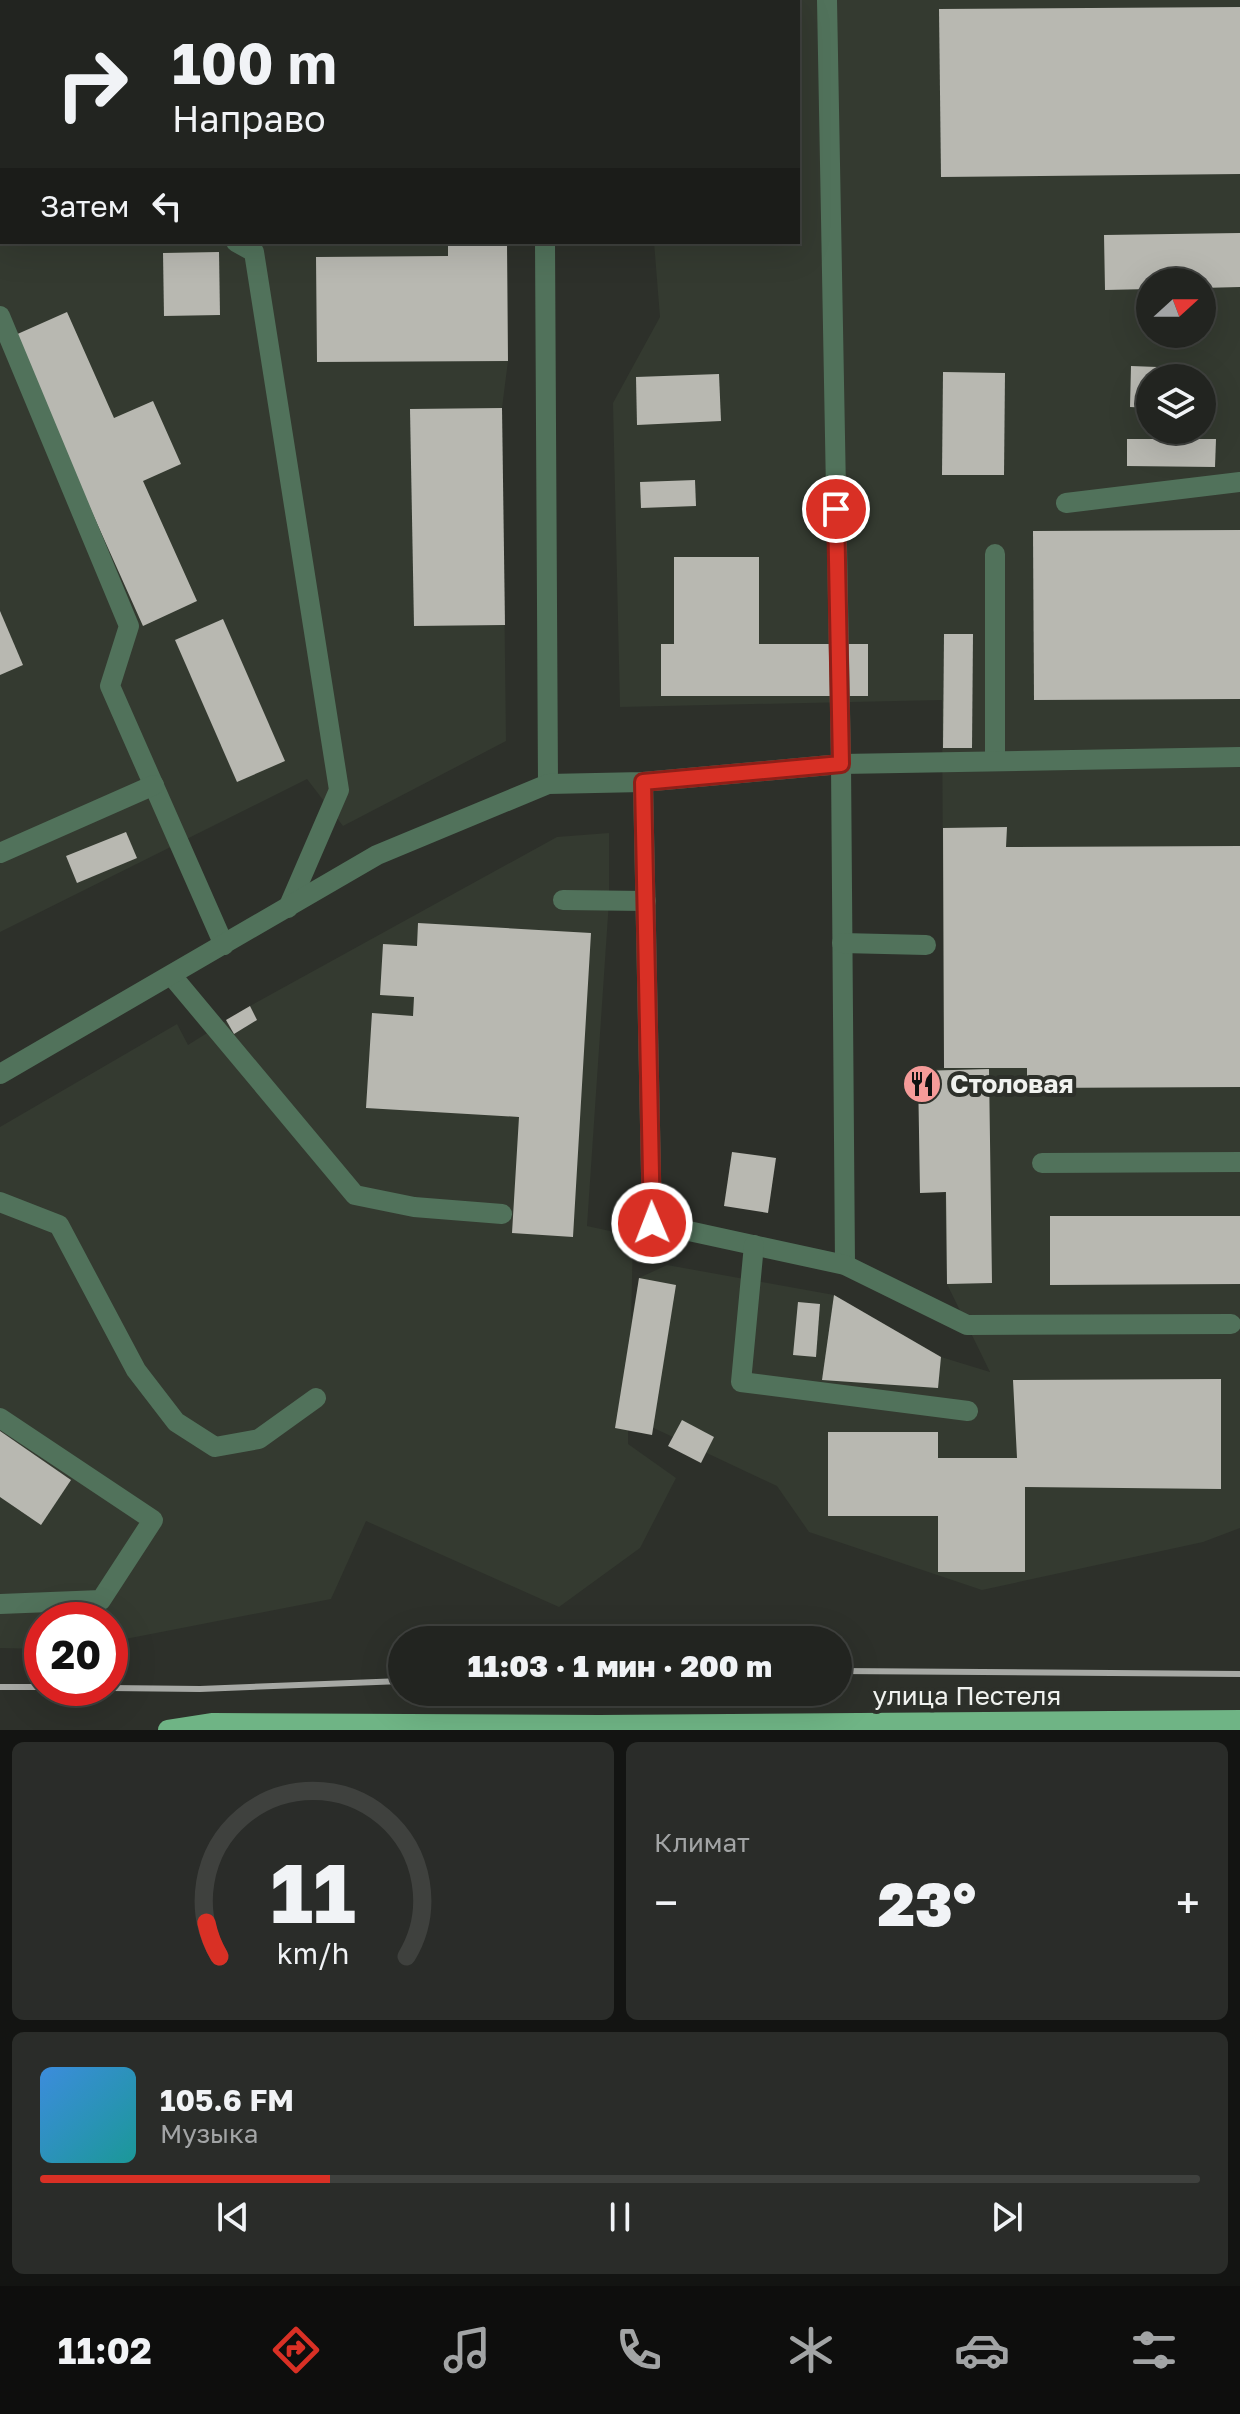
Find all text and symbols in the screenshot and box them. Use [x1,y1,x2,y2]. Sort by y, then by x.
text: 100 m [172,29,337,96]
icon: right [40,32,144,136]
text: Направо [172,97,326,140]
icon: left [145,184,189,228]
text: Затем [40,188,129,224]
north arrow [1136,268,1216,348]
map controls [1136,268,1216,444]
button: layers [1136,364,1216,444]
pin [802,475,870,543]
icon: arrive [814,487,858,531]
restaurant icon: Столовая [901,1063,943,1105]
place label: Столовая [950,1068,1074,1099]
position arrow [610,1181,694,1265]
speed limit sign: 20 [24,1602,128,1706]
text: 11:03 · 1 мин · 200 m [468,1648,772,1684]
street label: улица Пестеля [873,1680,1061,1711]
text: Климат [654,1827,750,1858]
text: 11 [270,1841,356,1941]
text: 23° [878,1867,976,1939]
text: − [654,1876,678,1929]
text: + [1176,1876,1200,1929]
text: km/h [277,1936,349,1970]
text: 105.6 FM [160,2082,294,2118]
text: Музыка [160,2118,258,2149]
icon: previous [211,2195,255,2239]
icon: pause [598,2195,642,2239]
icon: next [985,2195,1029,2239]
icon: directions [268,2322,324,2378]
icon: music [439,2322,495,2378]
icon: phone [611,2322,667,2378]
icon: climate [783,2322,839,2378]
icon: car [954,2322,1010,2378]
icon: filters [1126,2322,1182,2378]
text: 11:02 [58,2329,152,2372]

